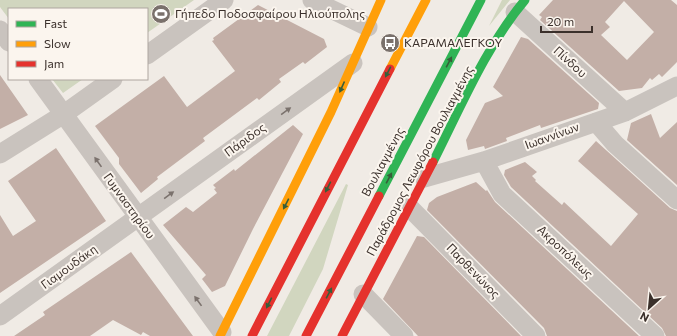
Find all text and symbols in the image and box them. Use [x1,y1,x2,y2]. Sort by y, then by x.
sports icon: Γήπεδο Ποδοσφαίρου Ηλιούπολης [150,3,172,25]
place label: Γήπεδο Ποδοσφαίρου Ηλιούπολης [175,6,365,20]
legend [8,8,148,80]
scale bar [541,8,592,34]
text: 20 m [547,14,574,28]
text: Fast [44,16,67,30]
bus stop icon: ΚΑΡΑΜΑΛΕΓΚΟΥ [379,32,401,54]
place label: ΚΑΡΑΜΑΛΕΓΚΟΥ [404,35,502,49]
text: Slow [44,36,71,50]
street label: Πίνδου [551,43,590,80]
text: Jam [44,56,64,71]
one-way arrow [445,57,452,68]
street label: Παράδρομος Λεωφόρου Βουλιαγμένης [364,63,476,259]
one-way arrow [385,66,391,78]
one-way arrow [339,81,345,93]
one-way arrow [280,107,291,115]
street label: Ιωαννίνων [523,119,581,151]
street label: Πάριδος [221,120,268,159]
street label: Βουλιαγμένης [359,125,407,199]
one-way arrow [94,156,102,167]
street label: Γυμναστηρίου [101,170,158,241]
one-way arrow [385,172,392,183]
one-way arrow [325,182,332,193]
one-way arrow [163,191,174,199]
one-way arrow [283,198,289,210]
street label: Ακροπόλεως [535,222,596,281]
street label: Παρθενώνος [444,240,503,301]
street label: Γιαμουδάκη [38,241,99,291]
one-way arrow [325,287,332,299]
north arrow [629,288,669,328]
one-way arrow [195,296,203,306]
one-way arrow [266,297,272,309]
text: N [638,310,651,325]

